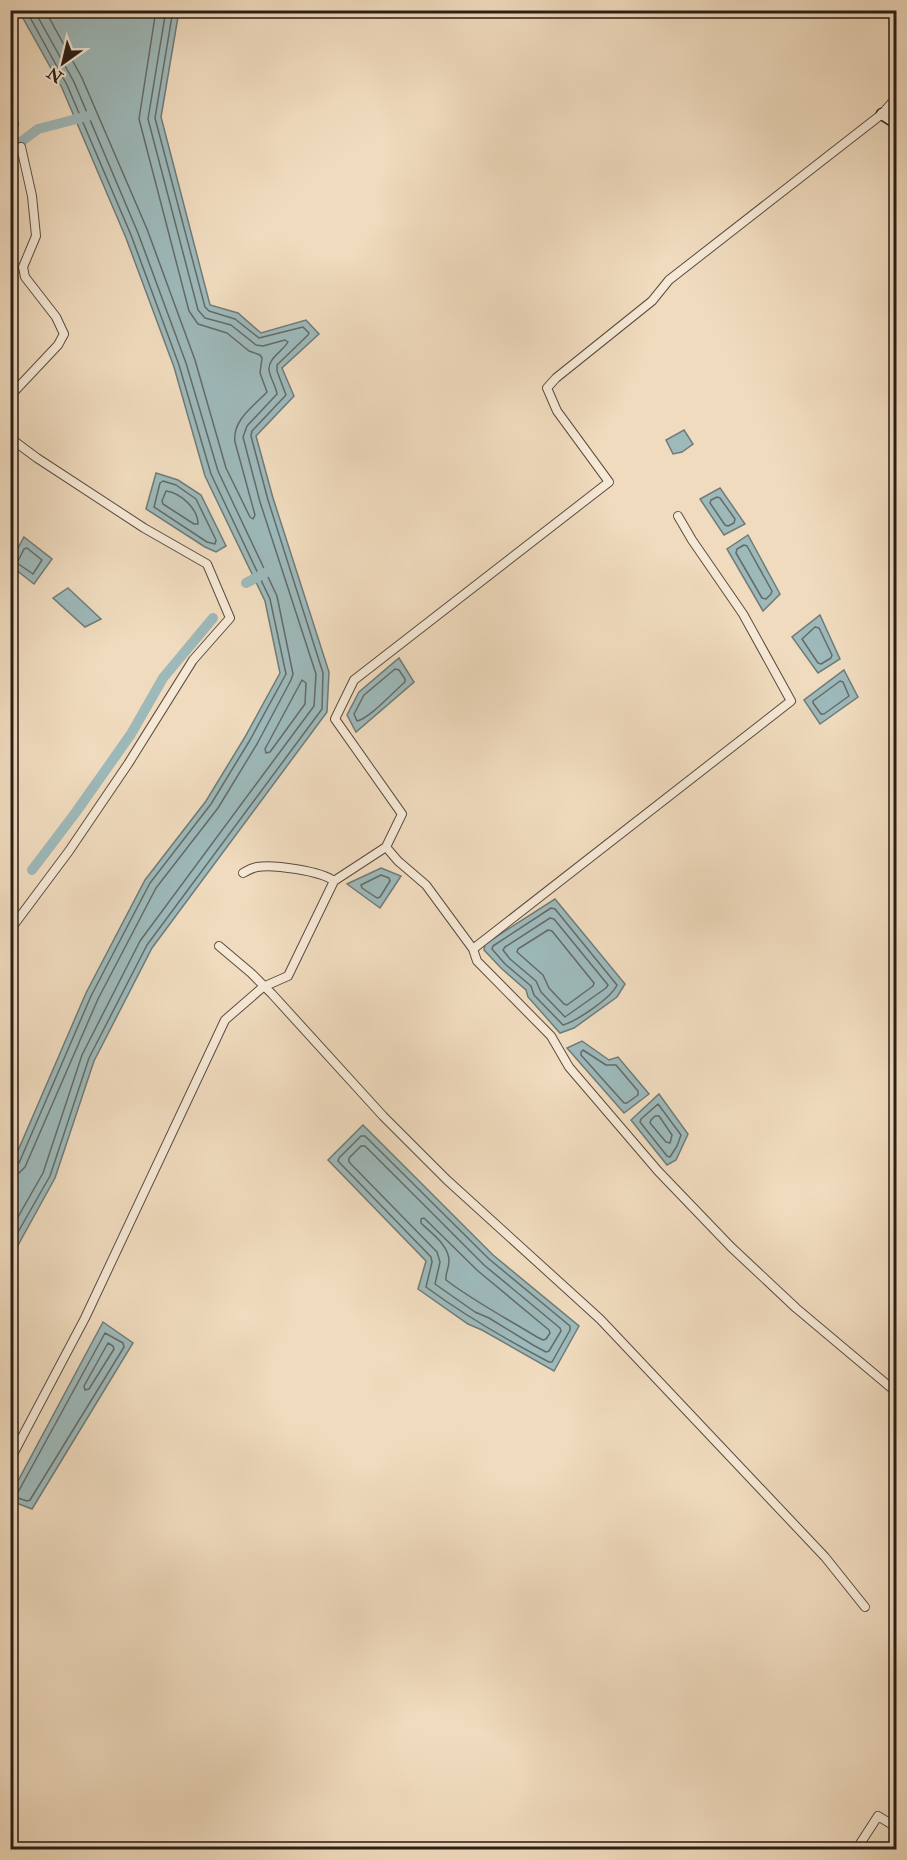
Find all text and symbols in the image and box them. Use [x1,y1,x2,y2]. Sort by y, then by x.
north arrow [33,33,93,93]
text: N [43,62,68,87]

